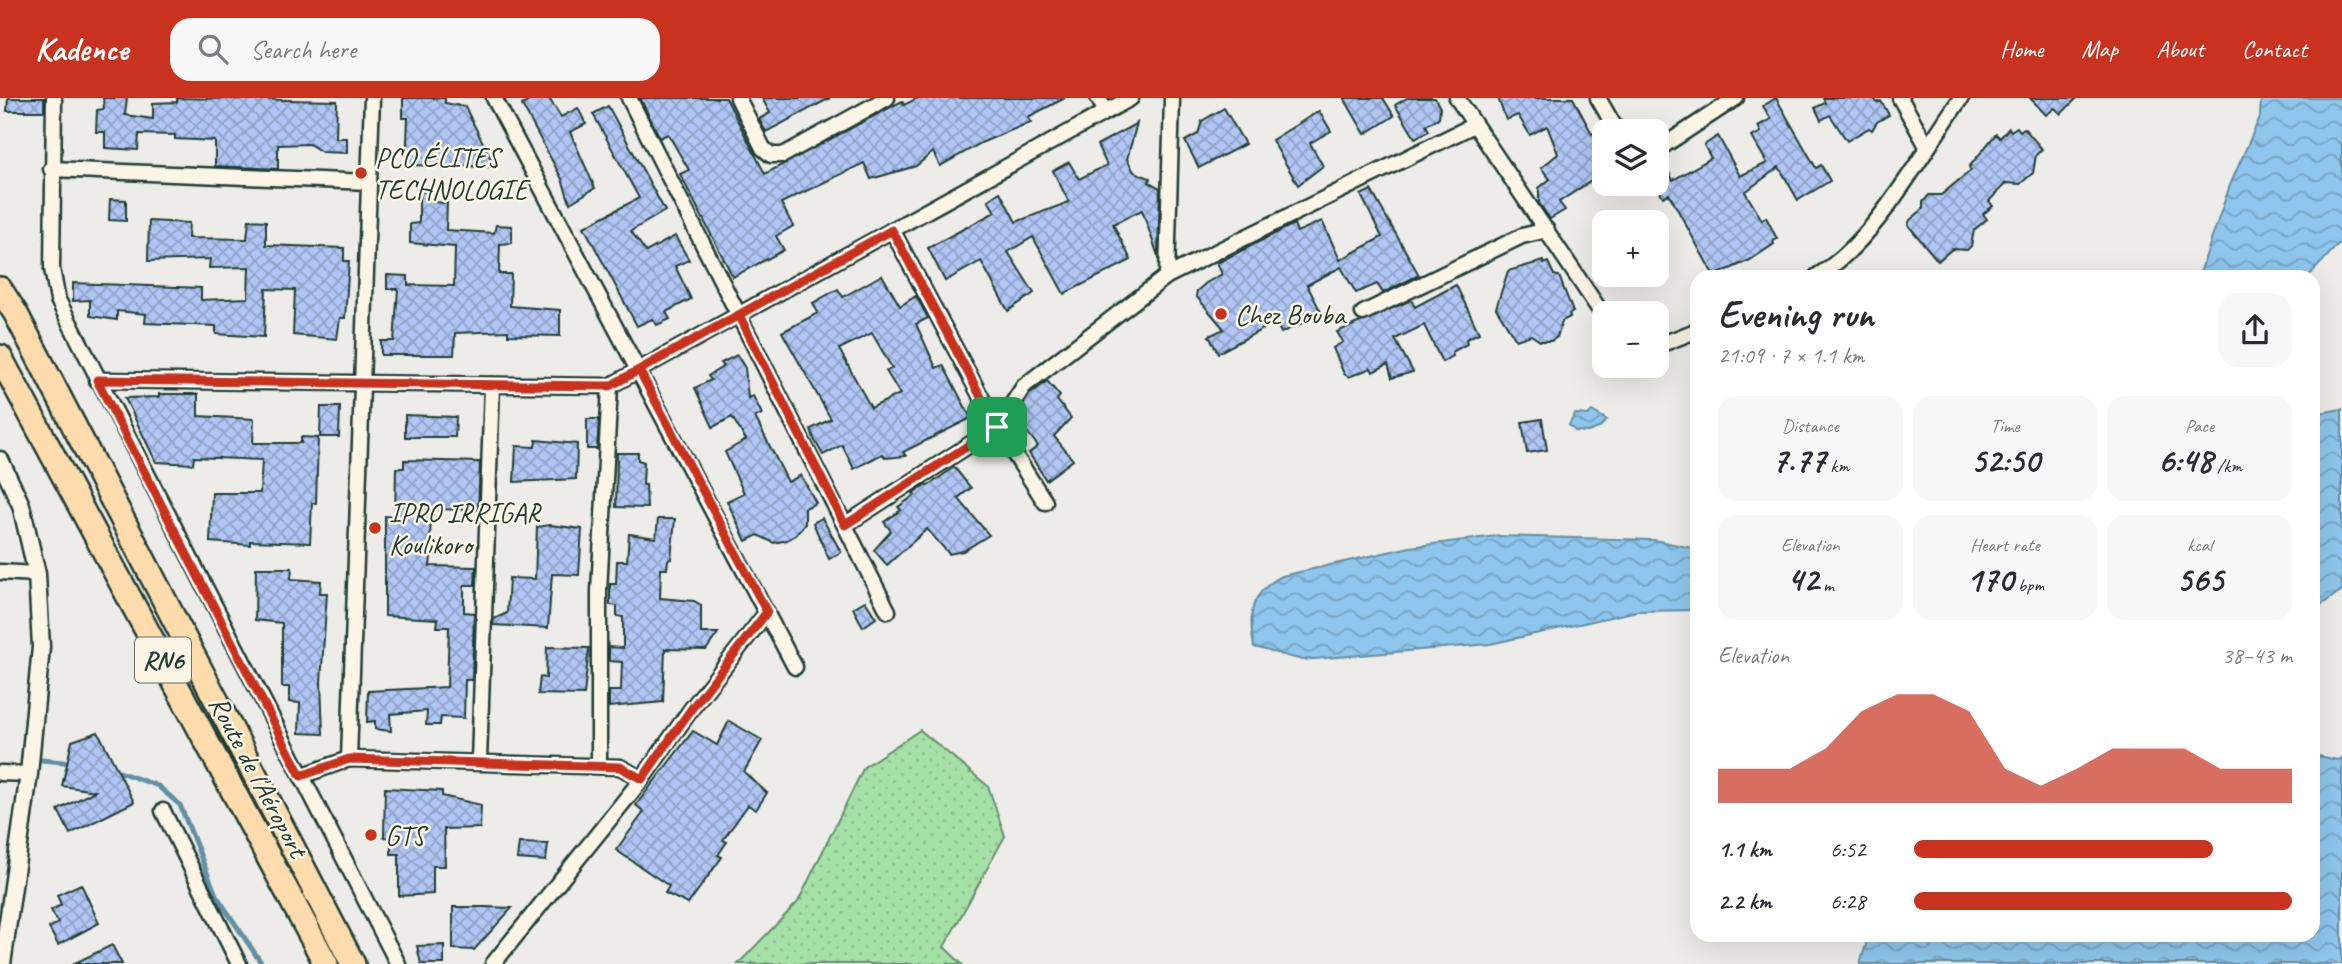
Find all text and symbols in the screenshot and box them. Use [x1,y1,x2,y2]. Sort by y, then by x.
search box [170,18,660,81]
text: Kadence [35,28,128,70]
icon: search [194,30,232,68]
text: Search here [250,33,356,66]
text: Home [2000,34,2043,64]
text: Map [2081,34,2118,64]
text: About [2156,34,2204,64]
text: Contact [2242,34,2307,64]
map controls [1592,119,1669,378]
button: layers [1592,119,1669,196]
place label: PCO ÉLITES TECHNOLOGIE [375,140,531,207]
marker: PCO ÉLITES TECHNOLOGIE [353,165,369,181]
button: + [1592,210,1669,287]
text: Evening run [1718,291,1874,338]
button: share [2218,293,2292,367]
place label: Chez Bouba [1235,297,1347,332]
button: − [1592,301,1669,378]
marker: Chez Bouba [1213,306,1229,322]
text: 21:09 · 7 × 1.1 km [1718,341,1864,370]
pin [967,397,1027,457]
icon: arrive [978,408,1016,446]
text: Distance [1782,414,1839,438]
text: Time [1990,414,2020,438]
text: Pace [2185,414,2214,438]
text: 7.77 [1772,438,1826,483]
text: 52:50 [1971,438,2039,483]
text: 6:48 [2157,438,2212,483]
text: km [1826,454,1849,478]
text: /km [2212,454,2242,478]
place label: IPRO IRRIGAR Koulikoro [389,495,542,562]
marker: IPRO IRRIGAR Koulikoro [367,520,383,536]
text: Elevation [1781,533,1840,557]
text: Heart rate [1970,533,2040,557]
text: kcal [2187,533,2212,557]
text: 42 [1787,557,1818,602]
text: 170 [1966,557,2013,602]
text: 565 [2176,557,2223,602]
text: m [1818,573,1834,597]
text: bpm [2013,573,2044,597]
road number: RN6 [135,638,191,682]
text: Elevation [1718,641,1789,670]
text: 38–43 m [2222,641,2292,670]
street label: Route de l'Aéroport [201,689,317,865]
place label: GTS [385,818,429,853]
marker: GTS [363,827,379,843]
text: 1.1 km [1718,835,1772,864]
text: 6:52 [1830,835,1866,864]
text: 2.2 km [1718,887,1772,916]
text: 6:28 [1830,887,1866,916]

